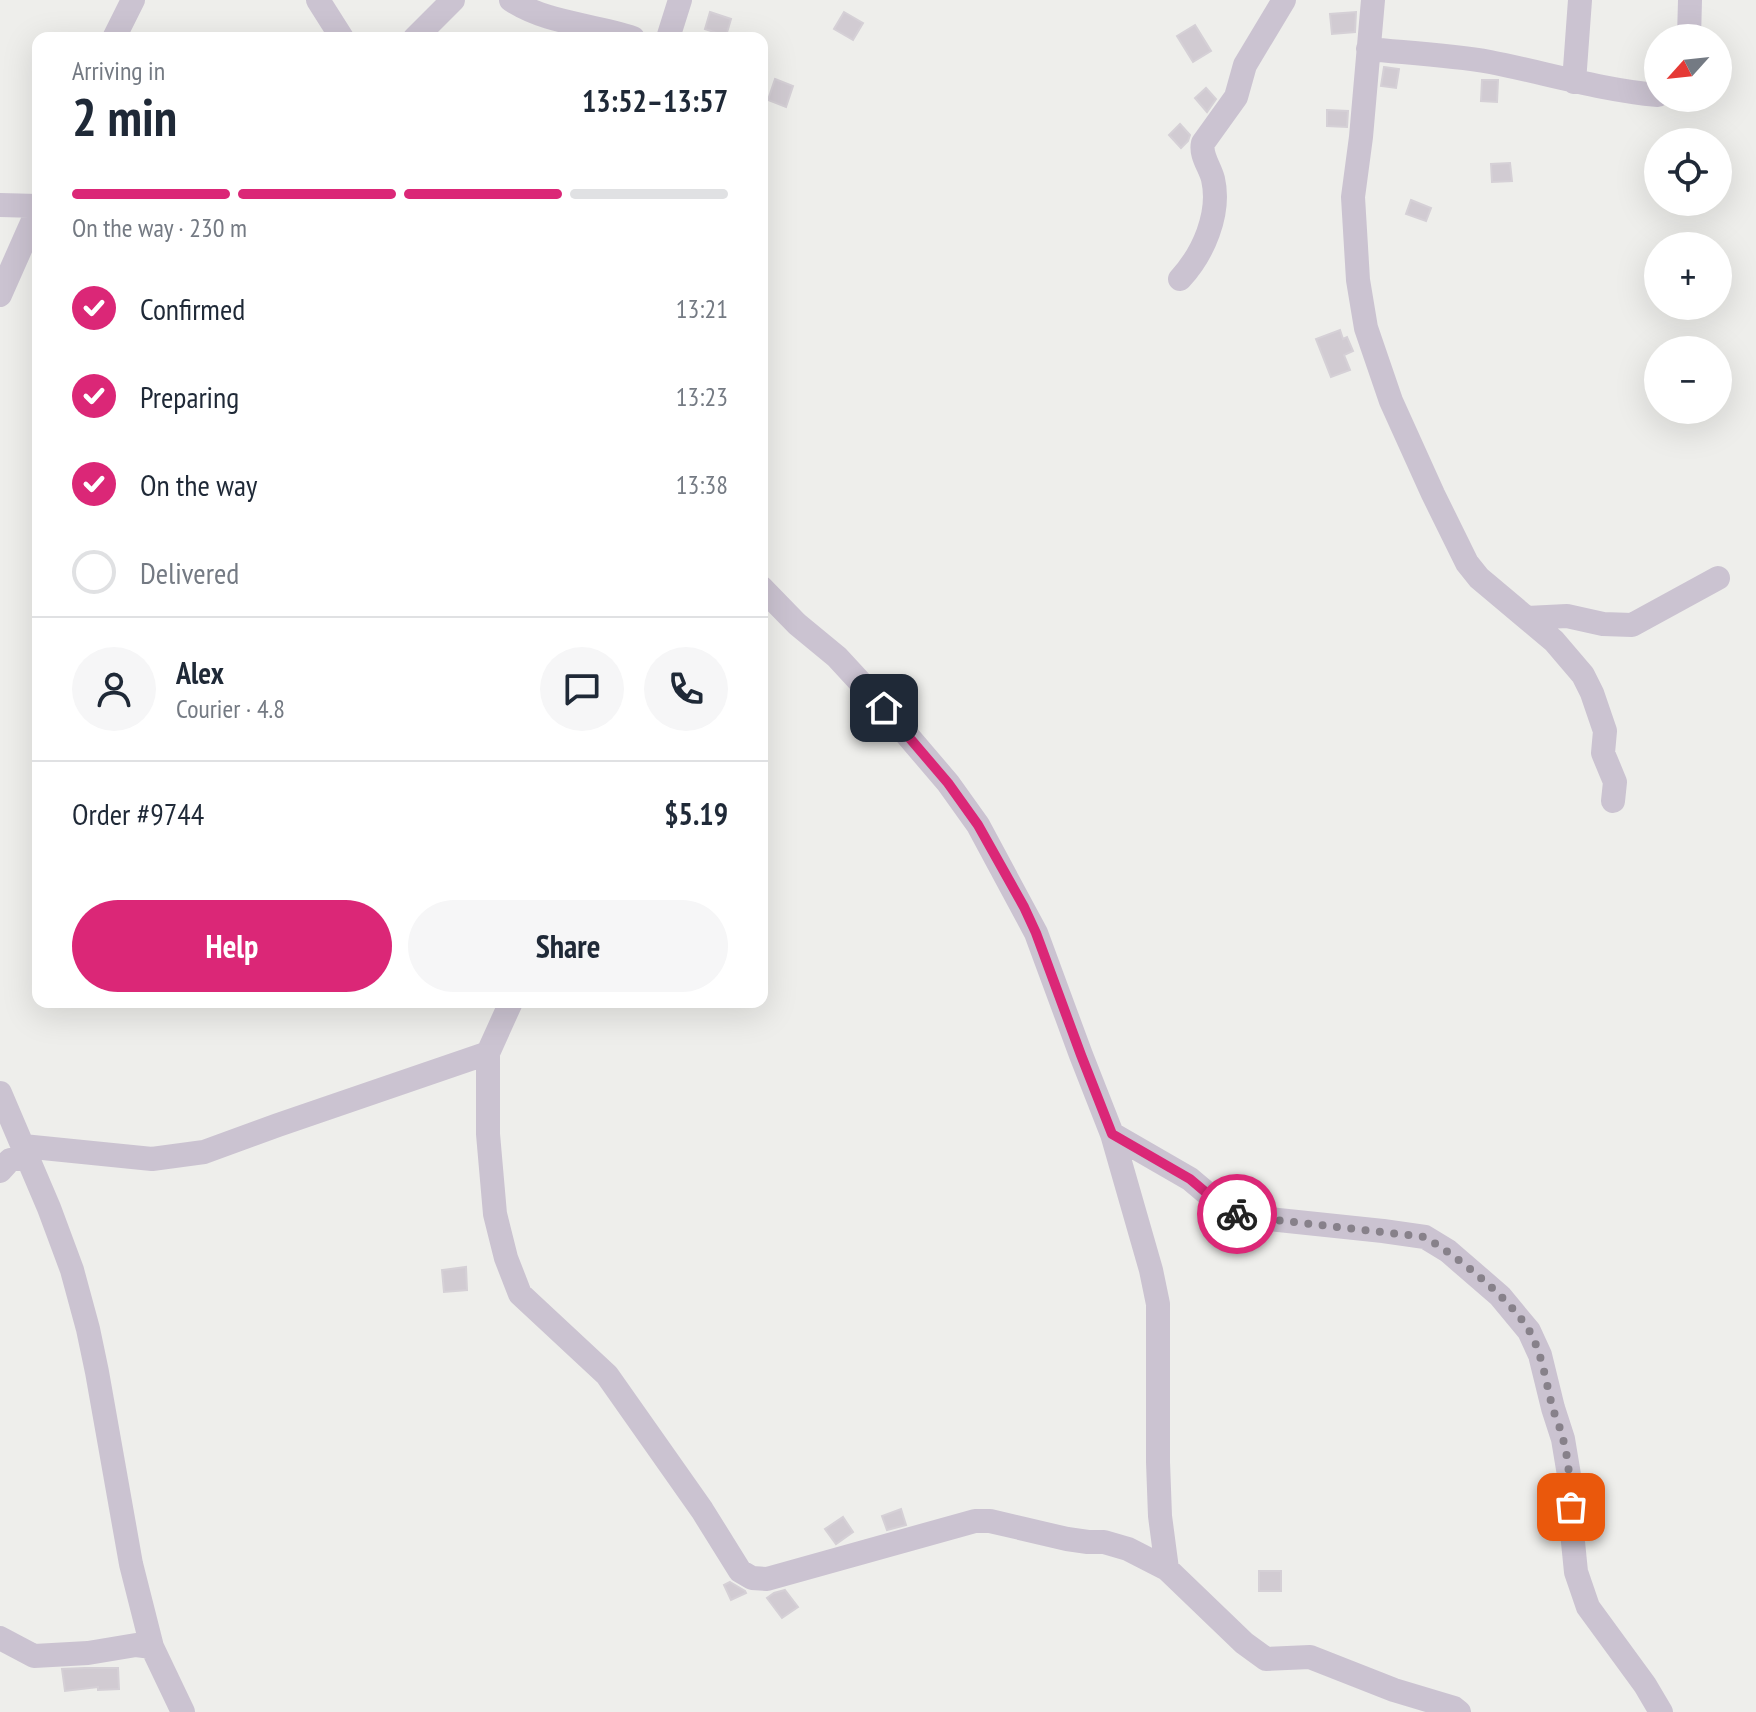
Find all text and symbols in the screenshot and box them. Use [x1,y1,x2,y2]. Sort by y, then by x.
north arrow [1644,24,1732,112]
map controls [1644,24,1732,424]
text: Arriving in [72,54,165,87]
text: 13:52–13:57 [582,81,728,120]
text: 2 min [72,83,177,150]
button: locate [1644,128,1732,216]
text: On the way · 230 m [72,211,247,244]
button: + [1644,232,1732,320]
icon: check [72,286,116,330]
text: Confirmed [140,289,245,328]
text: 13:21 [676,292,728,325]
button: − [1644,336,1732,424]
icon: check [72,374,116,418]
text: Preparing [140,377,239,416]
text: 13:23 [676,380,728,413]
icon: check [72,462,116,506]
text: On the way [140,465,257,504]
text: 13:38 [676,468,728,501]
text: Delivered [140,553,239,592]
button: person [72,647,156,731]
button: chat [540,647,624,731]
button: phone [644,647,728,731]
text: Alex [176,653,224,692]
pin [850,674,918,742]
icon: home [862,686,906,730]
text: Courier · 4.8 [176,692,285,725]
text: Order #9744 [72,794,204,833]
text: $5.19 [664,794,728,833]
button: Help [72,900,392,992]
button: Share [408,900,728,992]
courier [1197,1174,1277,1254]
icon: bike [1215,1192,1259,1236]
pin [1537,1473,1605,1541]
icon: bag [1549,1485,1593,1529]

